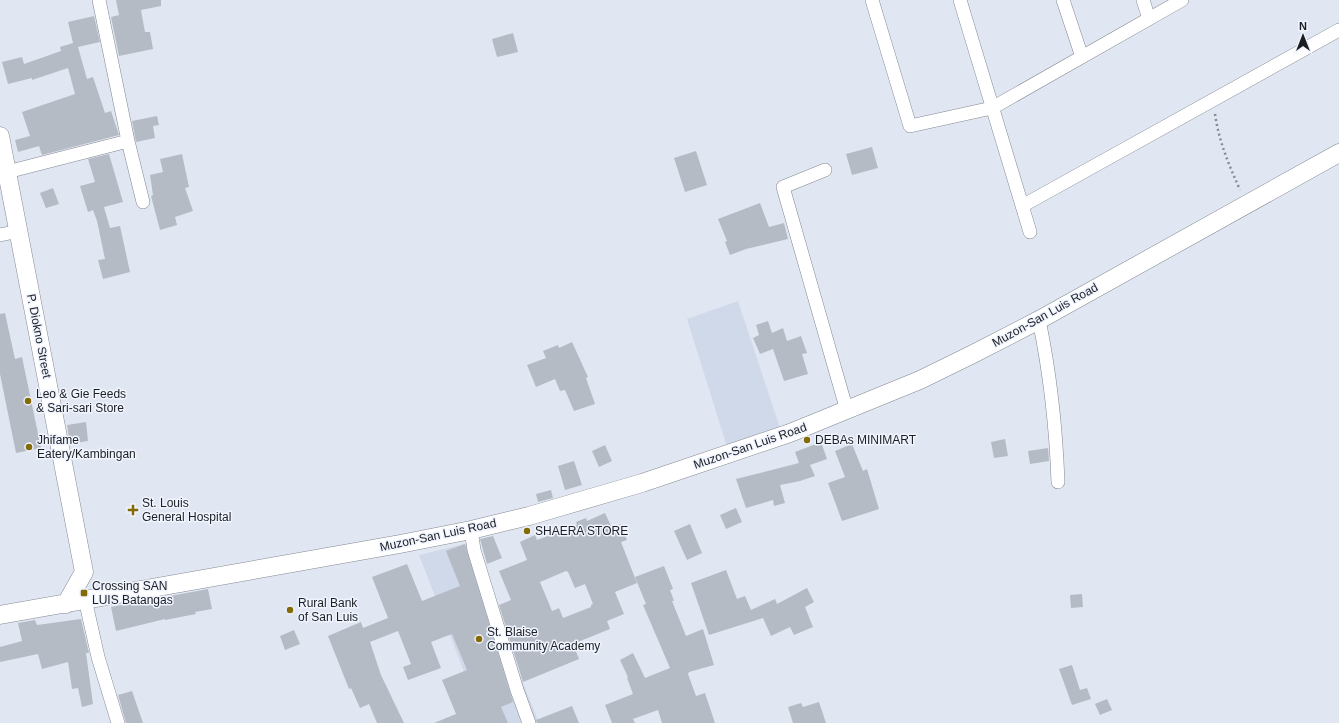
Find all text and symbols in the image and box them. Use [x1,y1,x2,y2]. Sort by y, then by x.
north arrow [1283,16,1323,56]
text: N [1299,20,1307,32]
street label: Muzon-San Luis Road [990,280,1100,350]
street label: P. Diokno Street [24,293,54,380]
place label: Leo & Gie Feeds & Sari-sari Store [36,387,126,415]
marker: Leo & Gie Feeds & Sari-sari Store [23,396,33,406]
street label: Muzon-San Luis Road [692,420,808,472]
place label: Jhifame Eatery/Kambingan [37,433,136,461]
place label: DEBAs MINIMART [815,433,917,447]
marker: DEBAs MINIMART [802,435,812,445]
marker: Jhifame Eatery/Kambingan [24,442,34,452]
place label: St. Louis General Hospital [142,496,231,524]
marker: St. Louis General Hospital [127,504,139,516]
street label: Muzon-San Luis Road [378,516,498,554]
place label: SHAERA STORE [535,524,628,538]
marker: SHAERA STORE [522,526,532,536]
place label: Crossing SAN LUIS Batangas [92,579,173,607]
marker: Crossing SAN LUIS Batangas [79,588,89,598]
place label: Rural Bank of San Luis [298,596,358,624]
marker: Rural Bank of San Luis [285,605,295,615]
place label: St. Blaise Community Academy [487,625,600,653]
marker: St. Blaise Community Academy [474,634,484,644]

